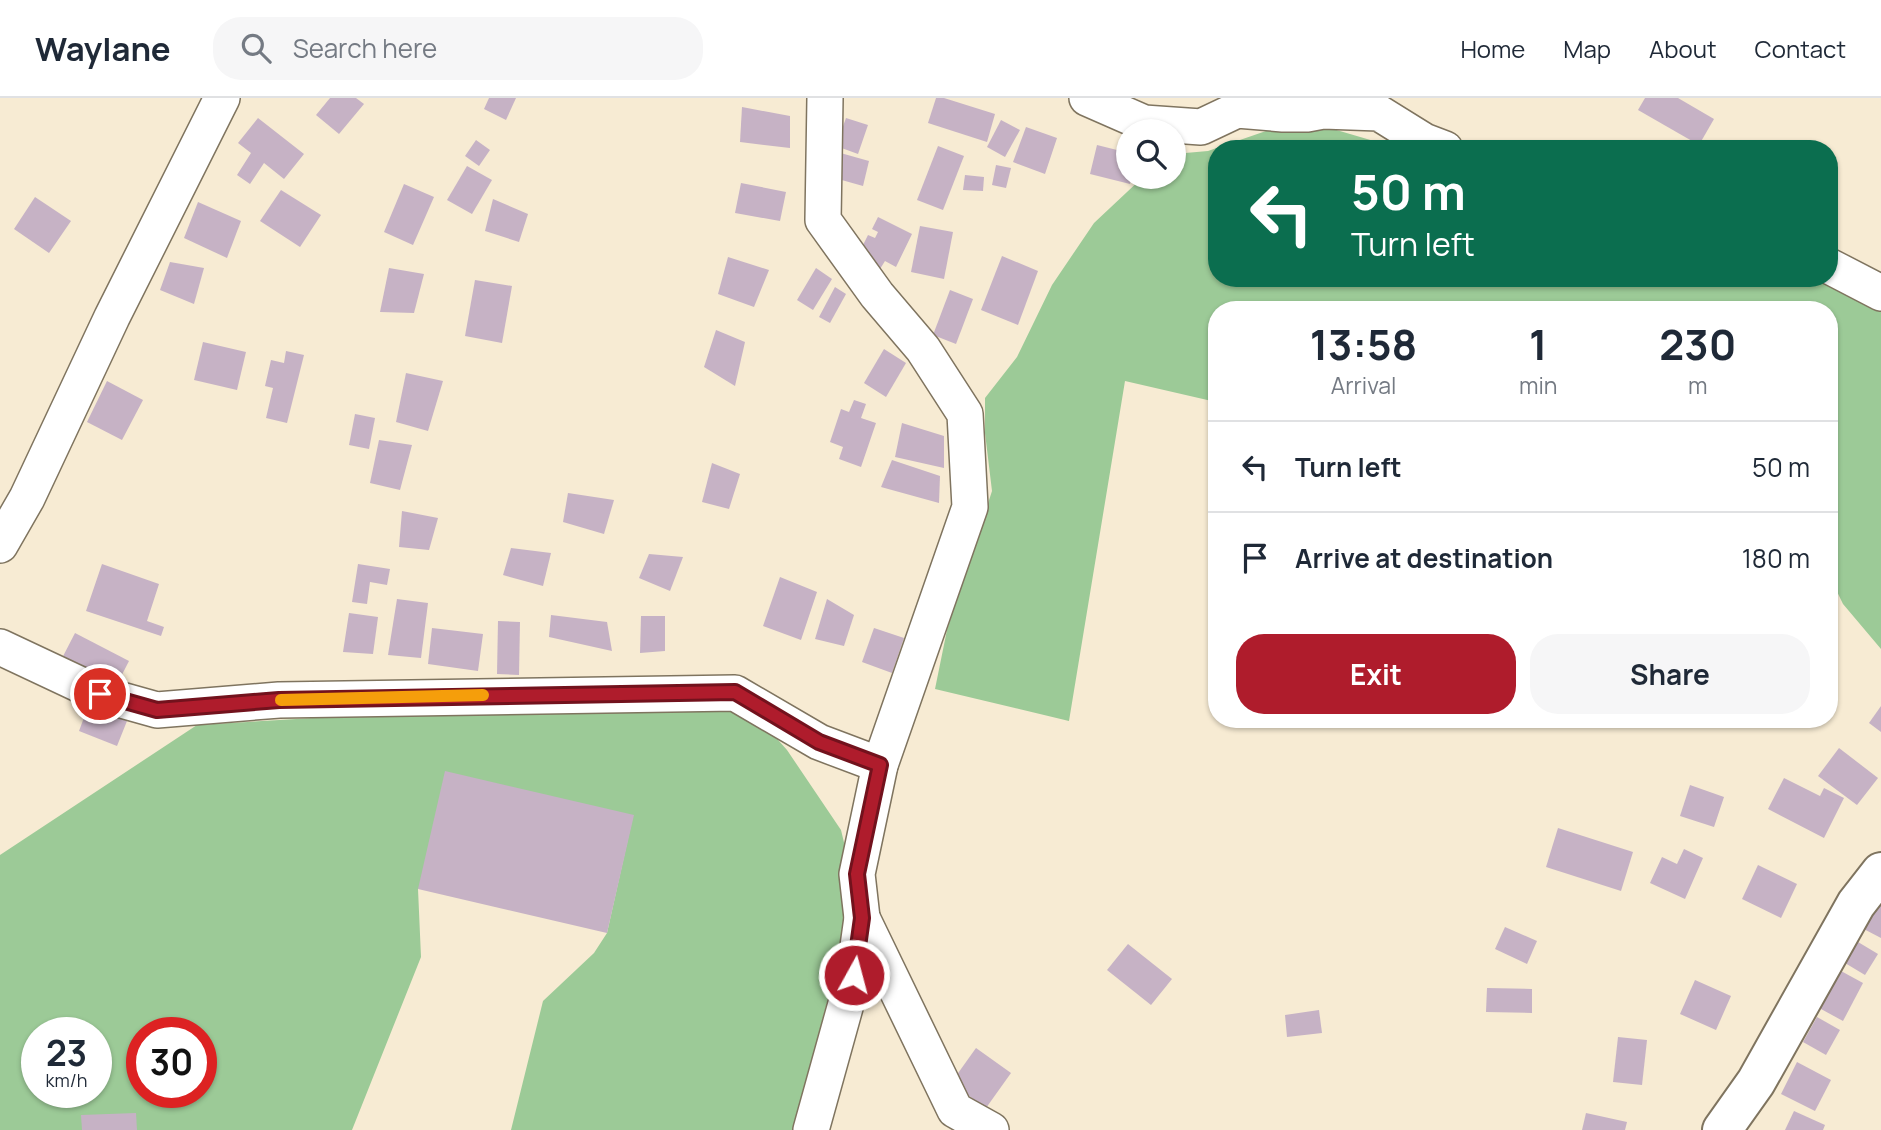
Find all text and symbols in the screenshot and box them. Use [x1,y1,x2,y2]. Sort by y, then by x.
search box [213,17,703,80]
text: Waylane [35,26,171,71]
icon: search [237,29,275,67]
text: Search here [293,30,437,66]
text: Home [1460,32,1525,65]
text: Map [1563,32,1611,65]
text: About [1649,32,1717,65]
text: Contact [1755,32,1846,65]
map controls [1116,119,1186,189]
button: search [1116,119,1186,189]
text: 50 m [1351,158,1466,225]
icon: left [1236,168,1327,259]
text: Turn left [1351,222,1475,266]
text: 13:58 [1310,315,1417,373]
text: 1 [1529,315,1547,373]
text: 230 [1659,315,1736,373]
text: Arrival [1331,369,1396,401]
text: min [1519,369,1558,401]
text: m [1688,369,1708,401]
icon: left [1236,448,1274,486]
text: Turn left [1295,449,1402,485]
text: 50 m [1752,449,1810,485]
icon: arrive [1236,539,1274,577]
text: Arrive at destination [1295,540,1553,576]
text: 180 m [1742,540,1810,576]
button: Exit [1236,634,1516,714]
button: Share [1530,634,1810,714]
pin [70,664,130,724]
icon: arrive [81,675,119,713]
position arrow [817,938,891,1012]
speed limit sign: 30 [126,1017,217,1108]
text: 23 [46,1029,87,1077]
text: km/h [46,1068,87,1092]

